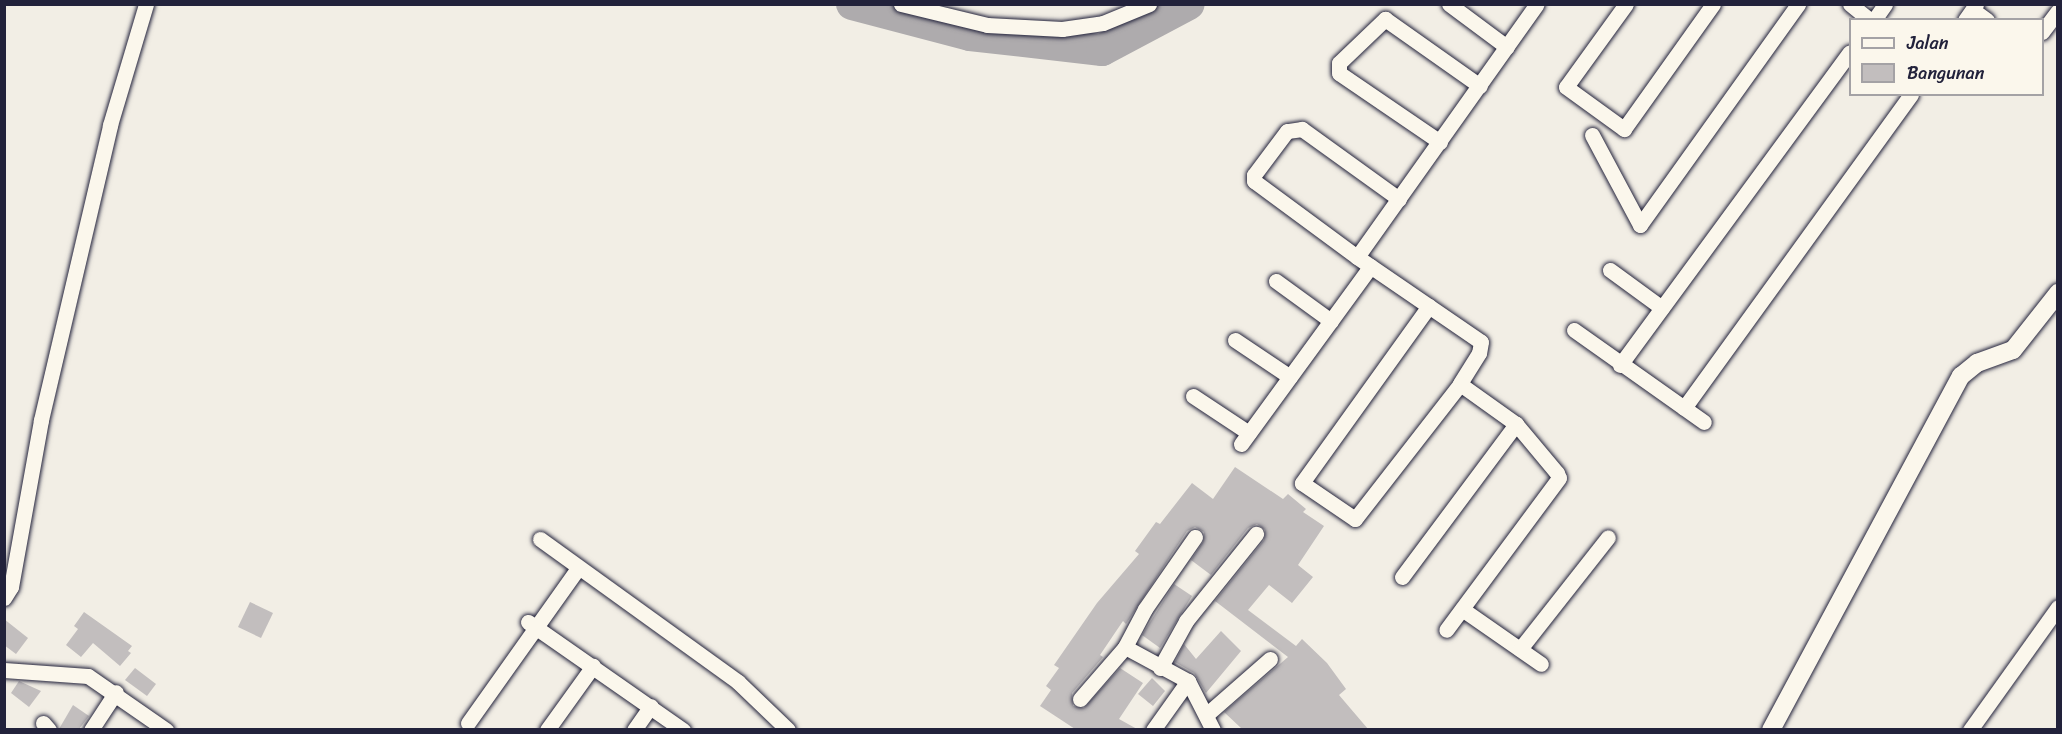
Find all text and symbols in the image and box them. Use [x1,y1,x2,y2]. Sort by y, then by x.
legend [1849,18,2044,96]
text: Jalan [1907,27,1948,59]
text: Bangunan [1907,57,1984,89]

